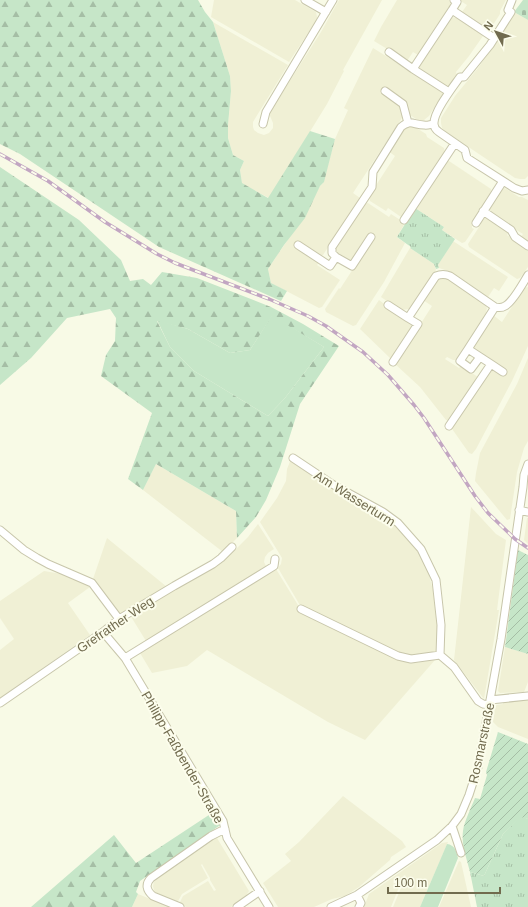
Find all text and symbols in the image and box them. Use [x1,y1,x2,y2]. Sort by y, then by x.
north arrow [476,12,516,52]
text: N [481,19,496,32]
street label: Am Wasserturm [311,468,398,529]
street label: Grefrather Weg [74,593,157,656]
street label: Philipp-Faßbender-Straße [138,688,227,826]
street label: Rosmarstraße [466,701,497,785]
scale bar [388,869,500,895]
text: 100 m [394,876,427,890]

